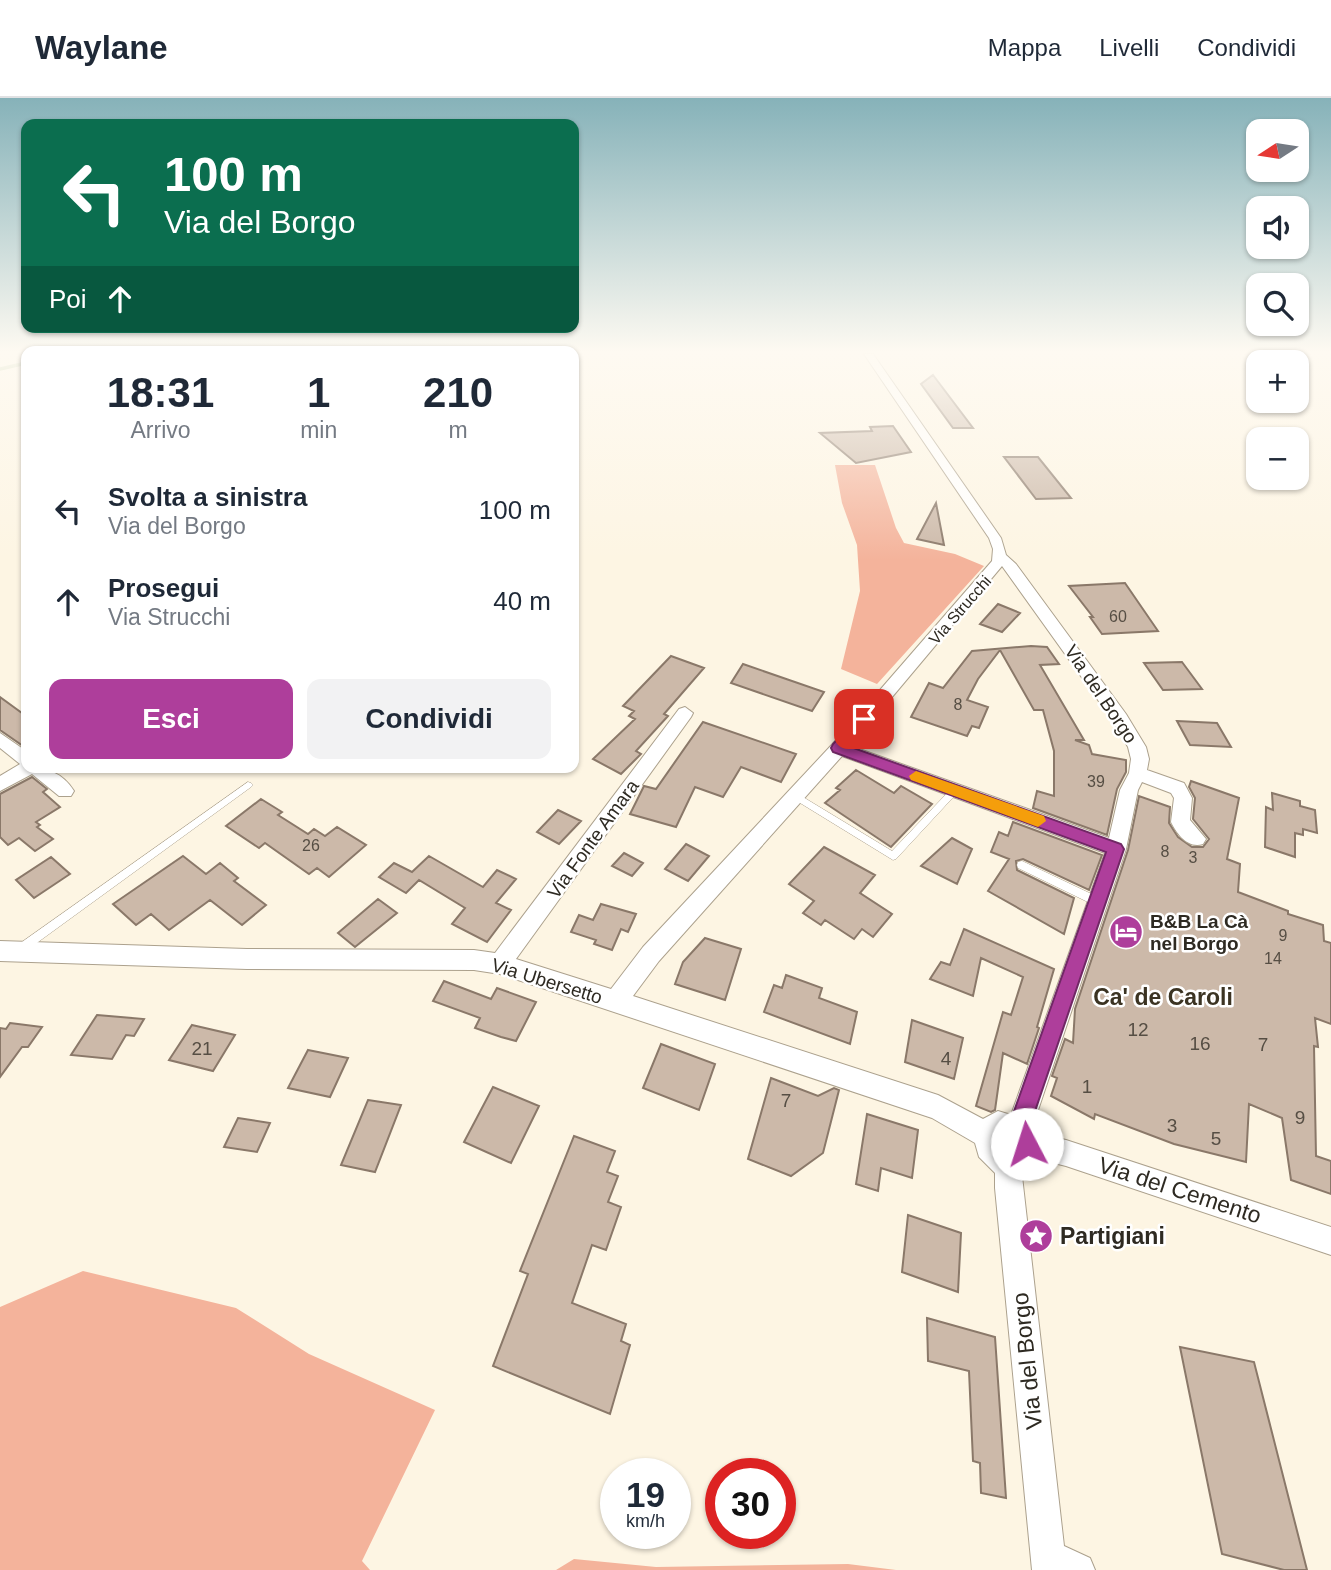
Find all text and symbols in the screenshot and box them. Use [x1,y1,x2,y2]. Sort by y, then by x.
text: Waylane [35,29,168,66]
text: Mappa [988,34,1061,61]
text: Livelli [1099,34,1159,61]
text: Condividi [1197,34,1296,61]
north arrow [1246,119,1309,182]
map controls [1246,119,1309,490]
icon: left [49,147,140,238]
text: 100 m [164,147,303,201]
button: sound [1246,196,1309,259]
text: Via del Borgo [164,204,356,240]
button: search [1246,273,1309,336]
icon: ahead [101,280,139,318]
text: Poi [49,284,87,314]
button: + [1246,350,1309,413]
text: 18:31 [107,369,214,416]
text: 1 [307,369,330,416]
text: 210 [423,369,493,416]
text: Arrivo [131,417,191,443]
text: min [300,417,337,443]
text: m [449,417,468,443]
button: − [1246,427,1309,490]
text: Svolta a sinistra [108,482,307,512]
icon: left [49,492,87,530]
text: 100 m [479,495,551,525]
text: Via del Borgo [108,513,246,539]
street label: Via Strucchi [926,572,994,648]
text: Prosegui [108,573,219,603]
icon: ahead [49,583,87,621]
text: 40 m [493,586,551,616]
text: Via Strucchi [108,604,230,630]
house number: 60 [1109,608,1127,625]
street label: Via del Borgo [1060,641,1142,747]
button: Esci [49,679,293,759]
button: Condividi [307,679,551,759]
pin [834,689,894,749]
house number: 8 [954,696,963,713]
icon: arrive [845,700,883,738]
house number: 39 [1087,773,1105,790]
street label: Via Fonte Amara [543,775,643,902]
house number: 26 [302,837,320,854]
house number: 8 [1161,843,1170,860]
house number: 3 [1189,849,1198,866]
place label: B&B La Cà nel Borgo [1150,911,1249,954]
hotel icon: B&B La Cà nel Borgo [1107,913,1145,951]
house number: 9 [1279,927,1288,944]
house number: 14 [1264,950,1282,967]
street label: Via Ubersetto [489,954,605,1008]
district label: Ca' de Caroli [1093,984,1233,1010]
house number: 12 [1127,1019,1149,1040]
house number: 16 [1189,1033,1211,1054]
house number: 7 [1258,1034,1268,1055]
house number: 21 [191,1038,213,1059]
house number: 4 [941,1048,952,1069]
house number: 1 [1082,1076,1092,1097]
house number: 7 [781,1090,791,1111]
position arrow [990,1107,1064,1181]
house number: 9 [1295,1107,1305,1128]
house number: 3 [1167,1115,1177,1136]
house number: 5 [1211,1128,1221,1149]
street label: Via del Cemento [1095,1151,1265,1229]
place icon: Partigiani [1017,1217,1055,1255]
place label: Partigiani [1060,1223,1165,1249]
street label: Via del Borgo [1007,1291,1047,1431]
speed limit sign: 30 [705,1458,796,1549]
text: 19 [626,1475,665,1514]
text: km/h [626,1511,665,1531]

